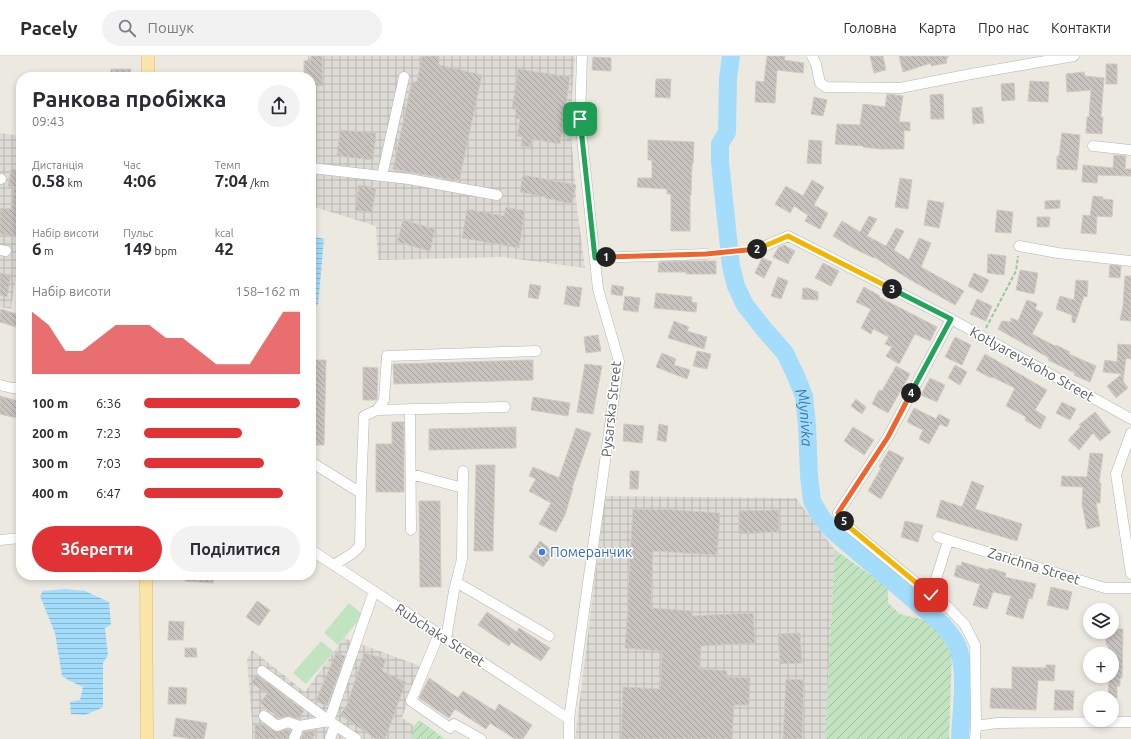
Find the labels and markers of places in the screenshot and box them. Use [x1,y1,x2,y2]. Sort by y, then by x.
pin [563,102,597,136]
pin: 2 [747,239,767,259]
pin: 1 [596,247,616,267]
pin: 3 [882,279,902,299]
pin: 4 [901,383,921,403]
pin: 5 [834,511,854,531]
place label: Померанчик [550,544,632,560]
marker: Померанчик [537,547,547,557]
pin [914,578,948,612]

